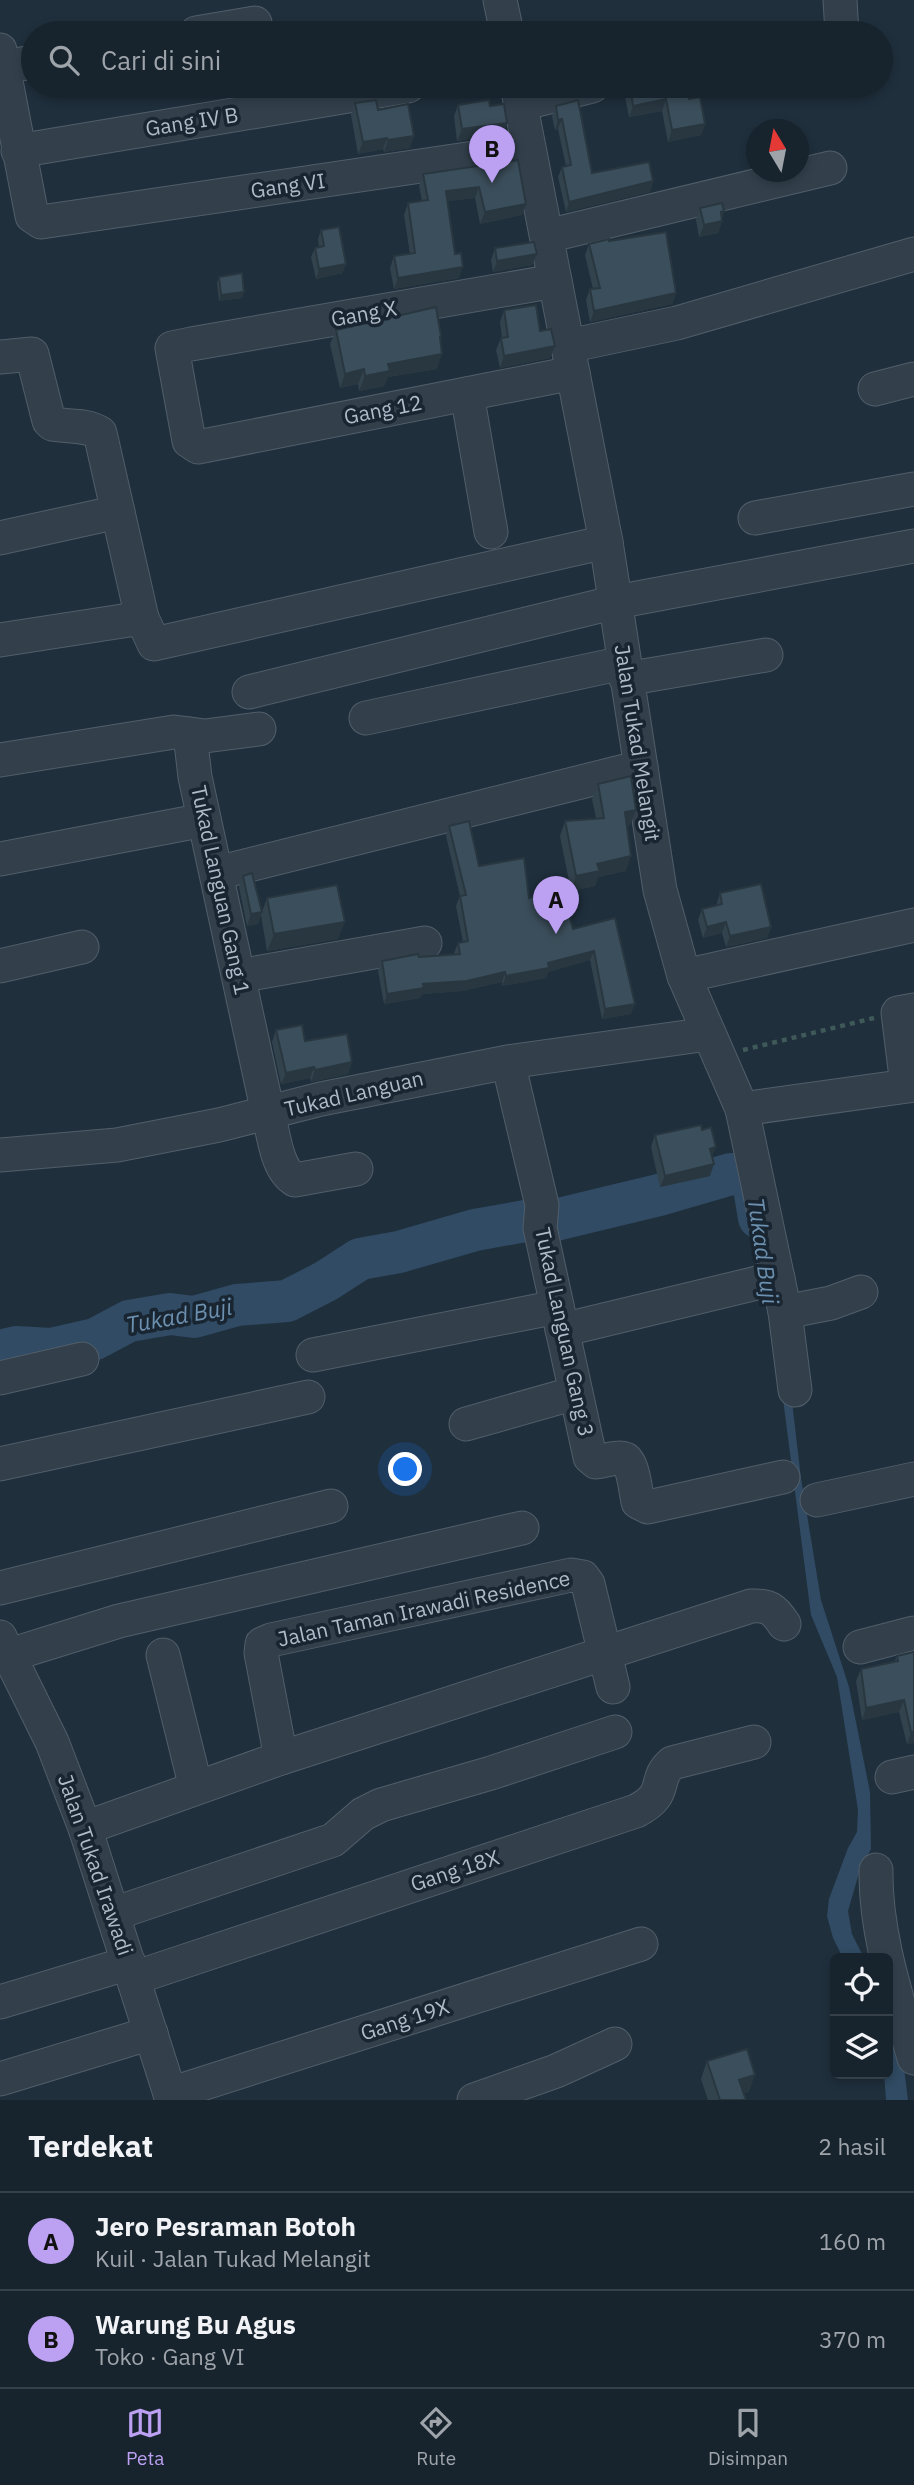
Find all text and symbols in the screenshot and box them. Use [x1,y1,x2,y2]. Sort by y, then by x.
search box [21,21,893,98]
icon: search [45,41,83,79]
text: Cari di sini [101,43,221,77]
street label: Gang IV B [143,100,240,142]
north arrow [746,119,809,182]
pin: B [469,125,515,183]
street label: Gang VI [249,166,327,204]
street label: Gang X [329,293,399,333]
street label: Gang 12 [341,388,424,430]
street label: Jalan Tukad Melangit [609,642,667,843]
street label: Tukad Languan Gang 1 [185,783,257,997]
pin: A [533,876,579,934]
street label: Tukad Languan [281,1063,426,1123]
water label: Tukad Buji [742,1196,786,1307]
street label: Tukad Languan Gang 3 [529,1225,601,1439]
water label: Tukad Buji [123,1291,235,1339]
your location [388,1452,422,1486]
street label: Jalan Taman Irawadi Residence [275,1563,573,1653]
street label: Jalan Tukad Irawadi [52,1770,140,1959]
street label: Gang 18X [407,1843,503,1898]
map controls [830,1953,893,2079]
button: locate [830,1953,893,2016]
street label: Gang 19X [357,1992,453,2047]
button: layers [830,2016,893,2079]
text: Terdekat [28,2126,153,2165]
text: 2 hasil [818,2131,886,2161]
text: Jero Pesraman Botoh [95,2209,356,2243]
text: A [43,2226,59,2256]
text: 160 m [819,2226,886,2256]
text: Kuil · Jalan Tukad Melangit [95,2243,371,2273]
text: Warung Bu Agus [95,2307,296,2341]
text: B [43,2324,59,2354]
text: 370 m [819,2324,886,2354]
text: Toko · Gang VI [95,2341,245,2371]
tab: Peta [126,2404,164,2470]
tab: Rute [416,2404,456,2470]
tab: Disimpan [708,2404,788,2470]

